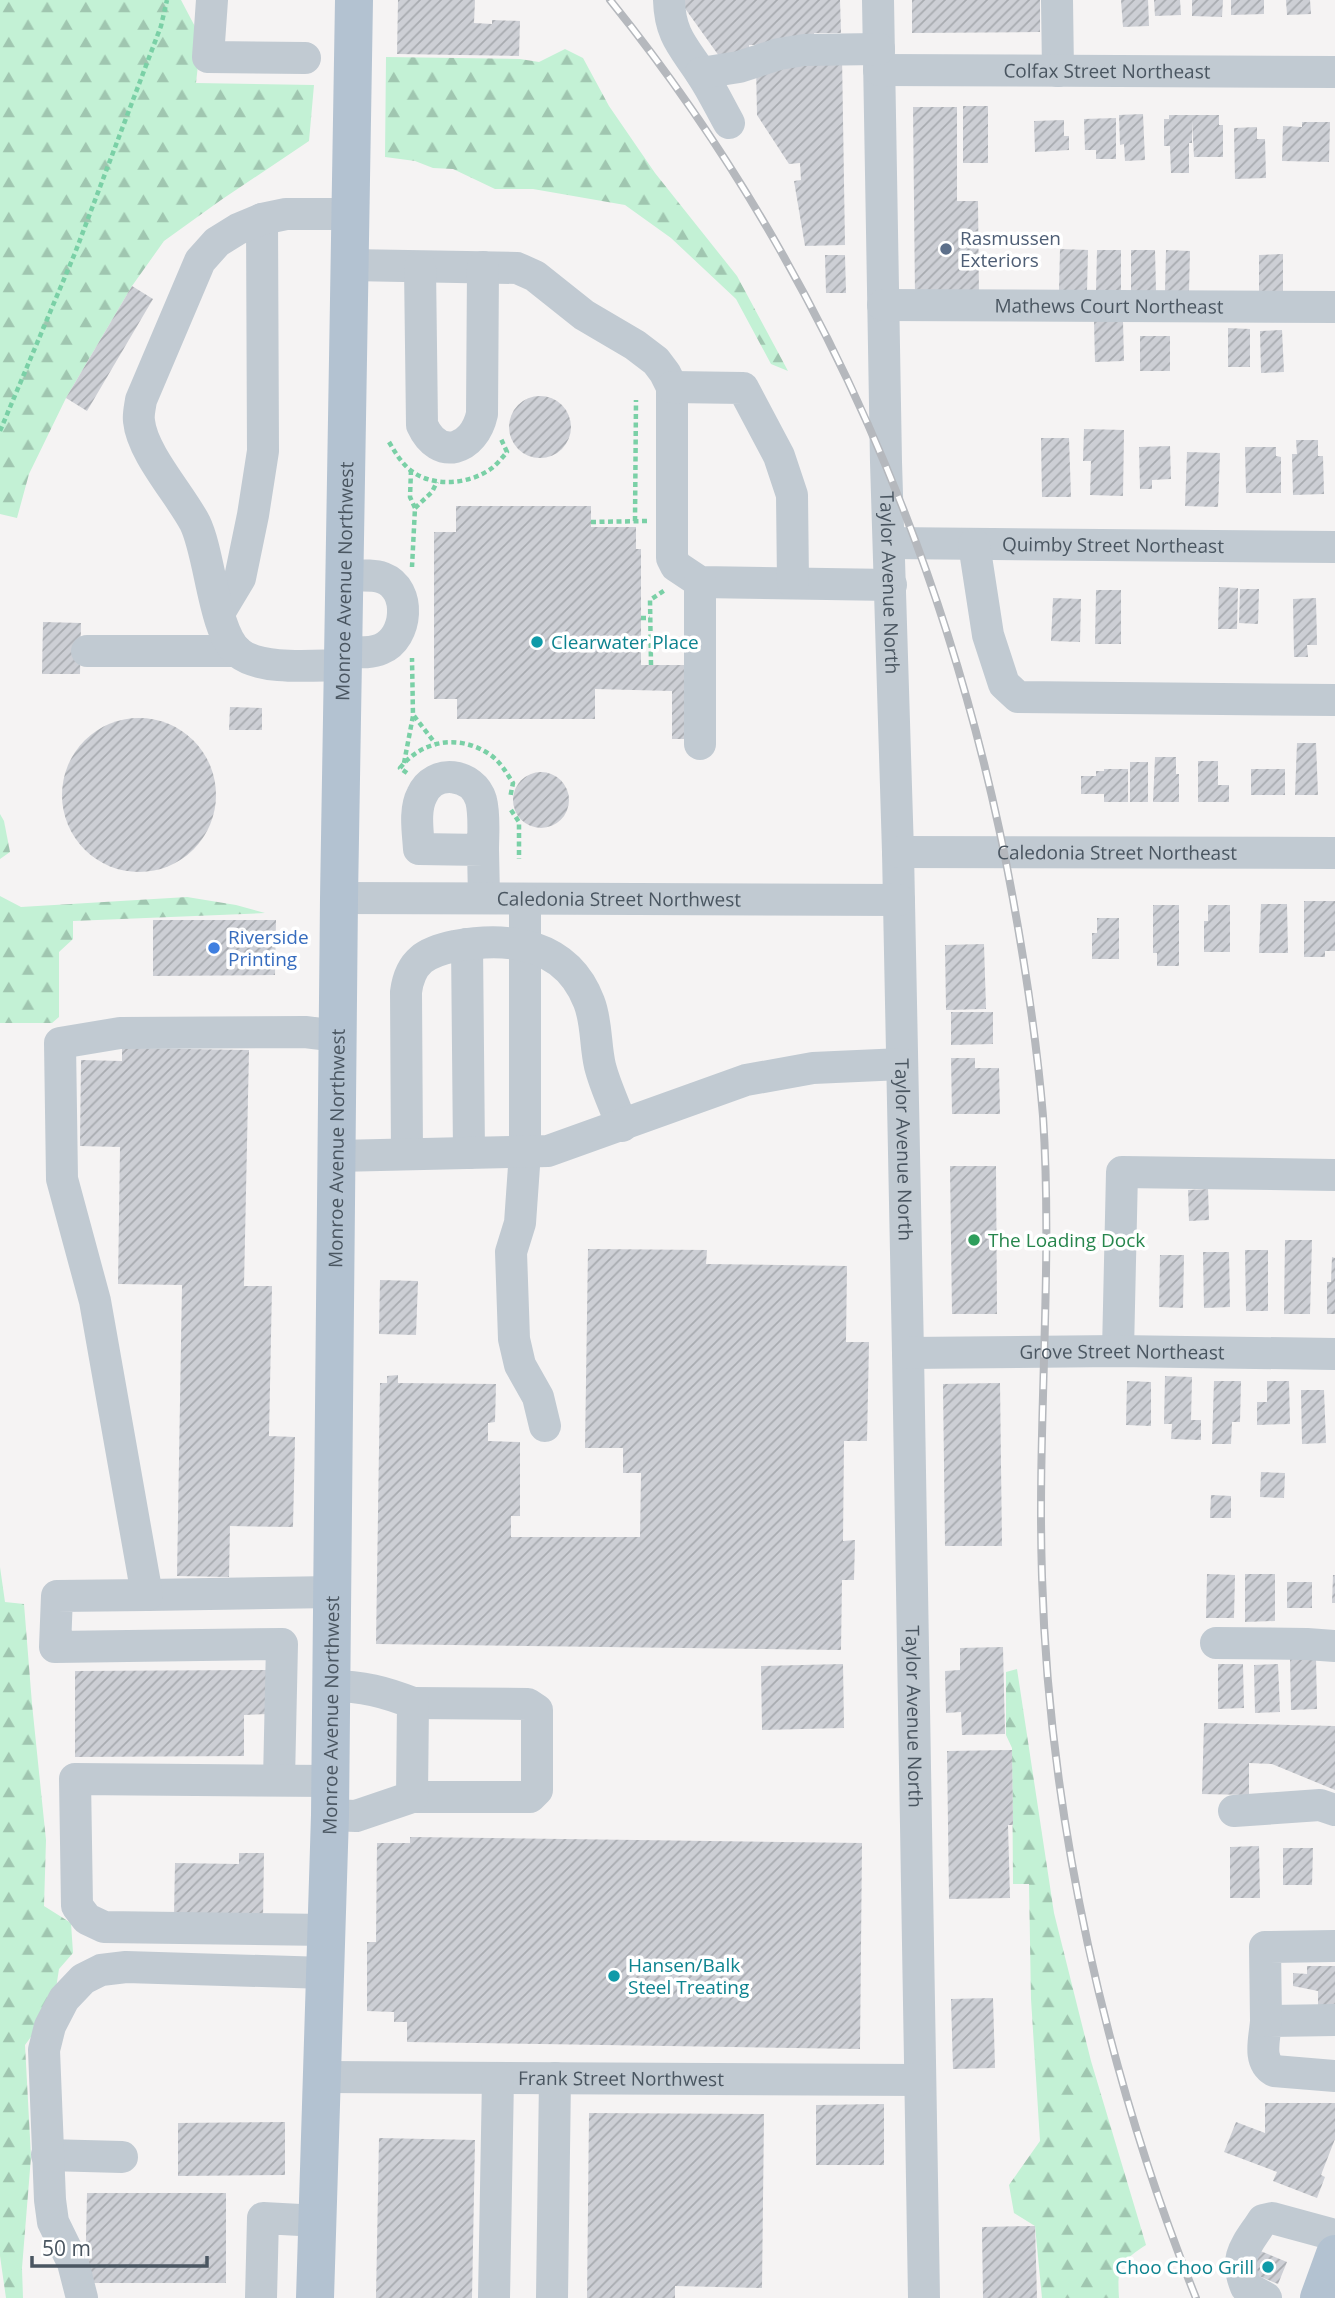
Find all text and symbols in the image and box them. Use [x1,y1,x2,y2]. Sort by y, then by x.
street label: Colfax Street Northeast [1003,58,1211,84]
place label: Rasmussen Exteriors [960,225,1061,273]
marker: Rasmussen Exteriors [938,241,954,257]
street label: Mathews Court Northeast [994,292,1224,320]
street label: Monroe Avenue Northwest [329,461,359,701]
street label: Taylor Avenue North [874,491,906,675]
street label: Quimby Street Northeast [1002,531,1224,559]
place label: Clearwater Place [551,629,699,655]
marker: Clearwater Place [529,634,545,650]
street label: Caledonia Street Northeast [997,839,1237,866]
street label: Caledonia Street Northwest [497,886,741,912]
place label: Riverside Printing [228,924,309,972]
marker: Riverside Printing [206,940,222,956]
street label: Monroe Avenue Northwest [322,1028,351,1268]
street label: Taylor Avenue North [889,1058,919,1241]
place label: The Loading Dock [988,1227,1145,1253]
marker: The Loading Dock [966,1232,982,1248]
street label: Grove Street Northeast [1019,1338,1225,1365]
street label: Monroe Avenue Northwest [316,1595,345,1835]
street label: Taylor Avenue North [900,1625,929,1808]
place label: Hansen/Balk Steel Treating [628,1952,749,2000]
marker: Hansen/Balk Steel Treating [606,1968,622,1984]
street label: Frank Street Northwest [518,2065,724,2092]
scale bar [32,2224,206,2268]
text: 50 m [42,2234,91,2262]
place label: Choo Choo Grill [1115,2254,1254,2280]
marker: Choo Choo Grill [1260,2259,1276,2275]

